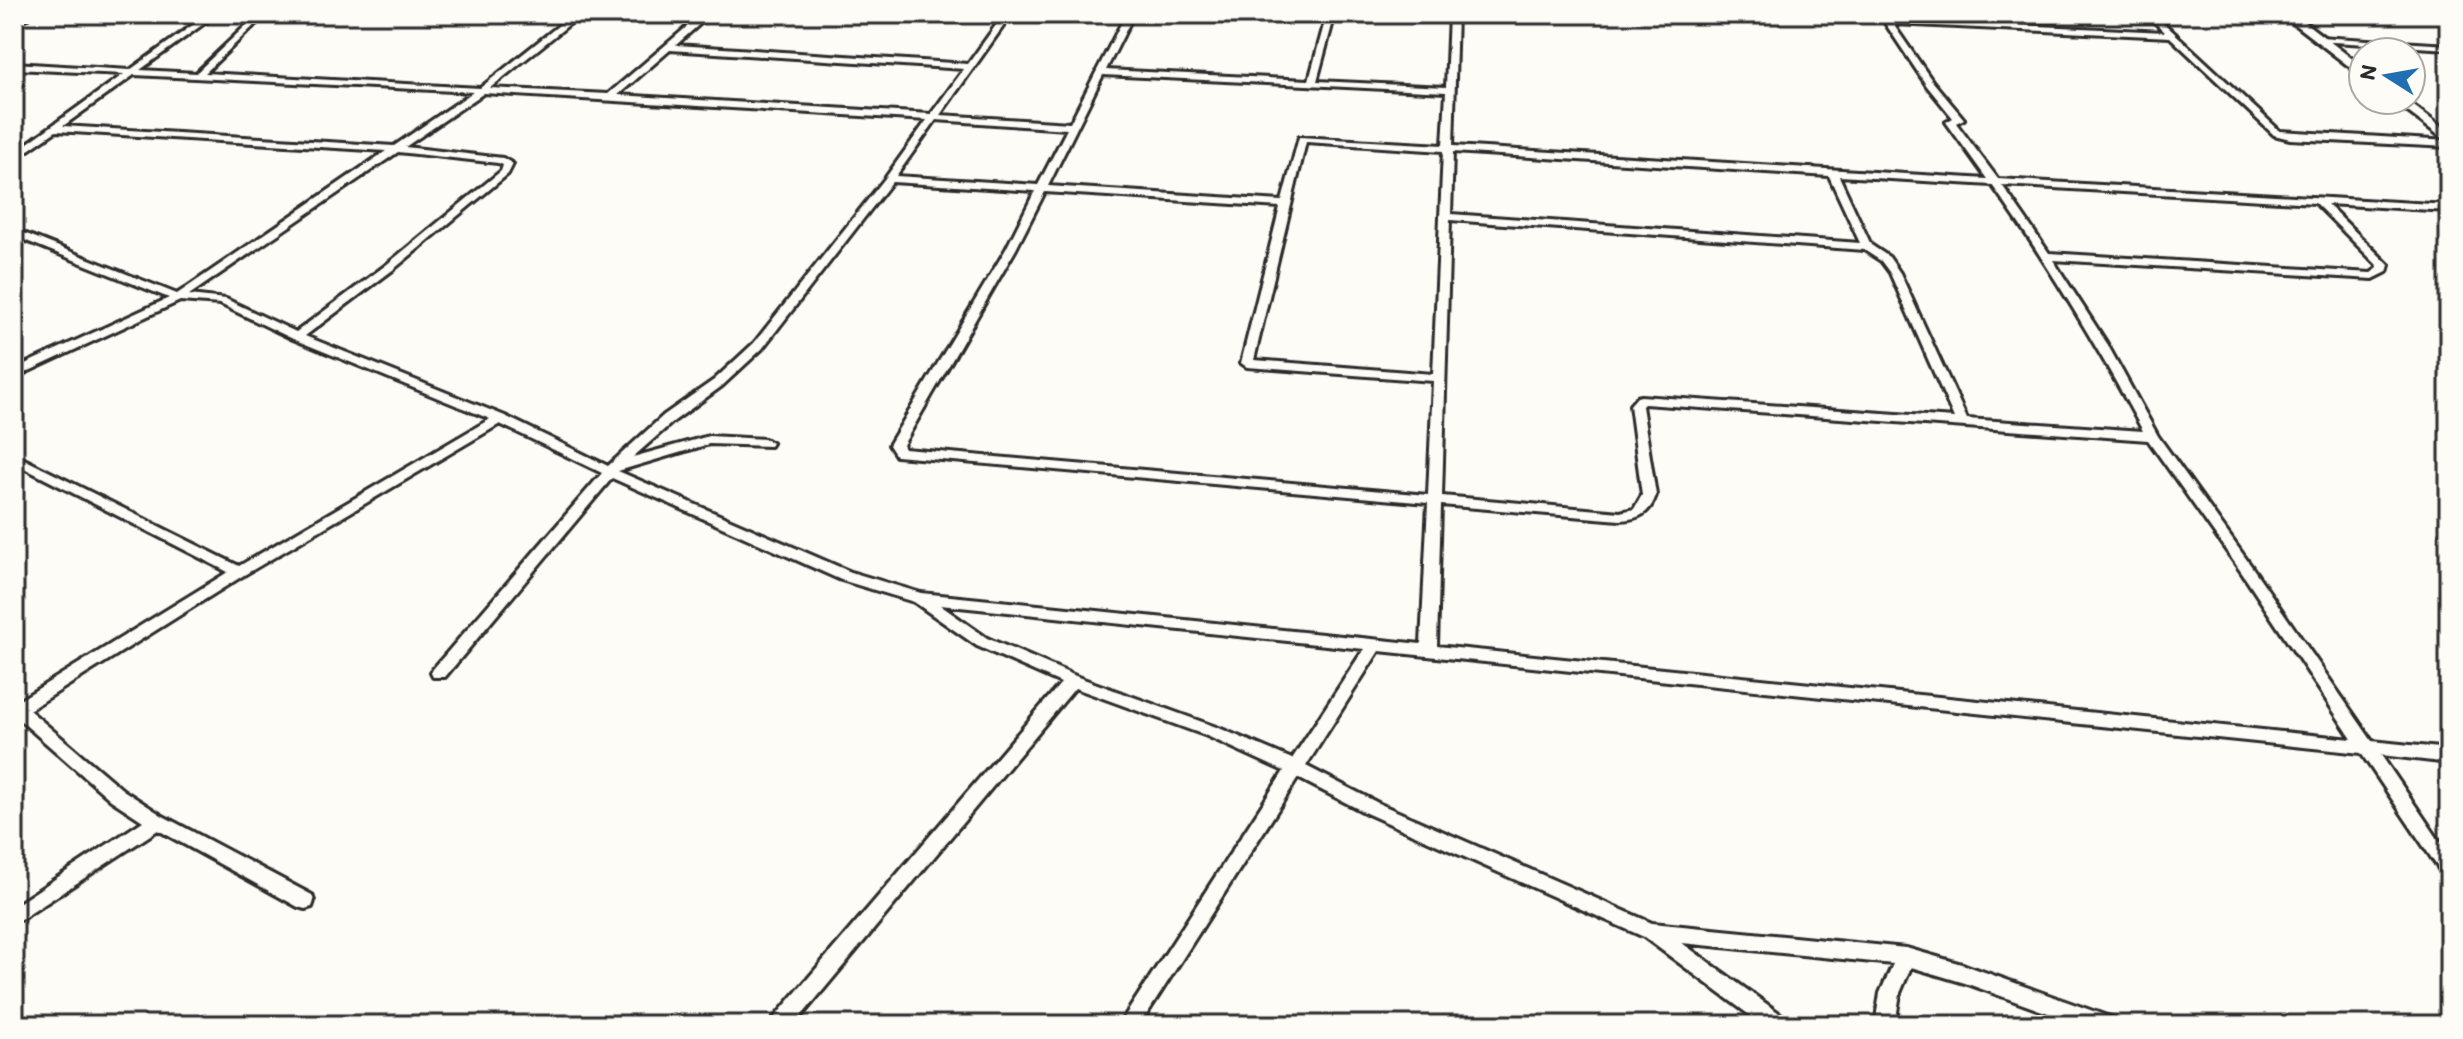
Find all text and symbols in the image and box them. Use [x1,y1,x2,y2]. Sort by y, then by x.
north arrow [2347,36,2427,116]
text: N [2353,62,2383,82]

